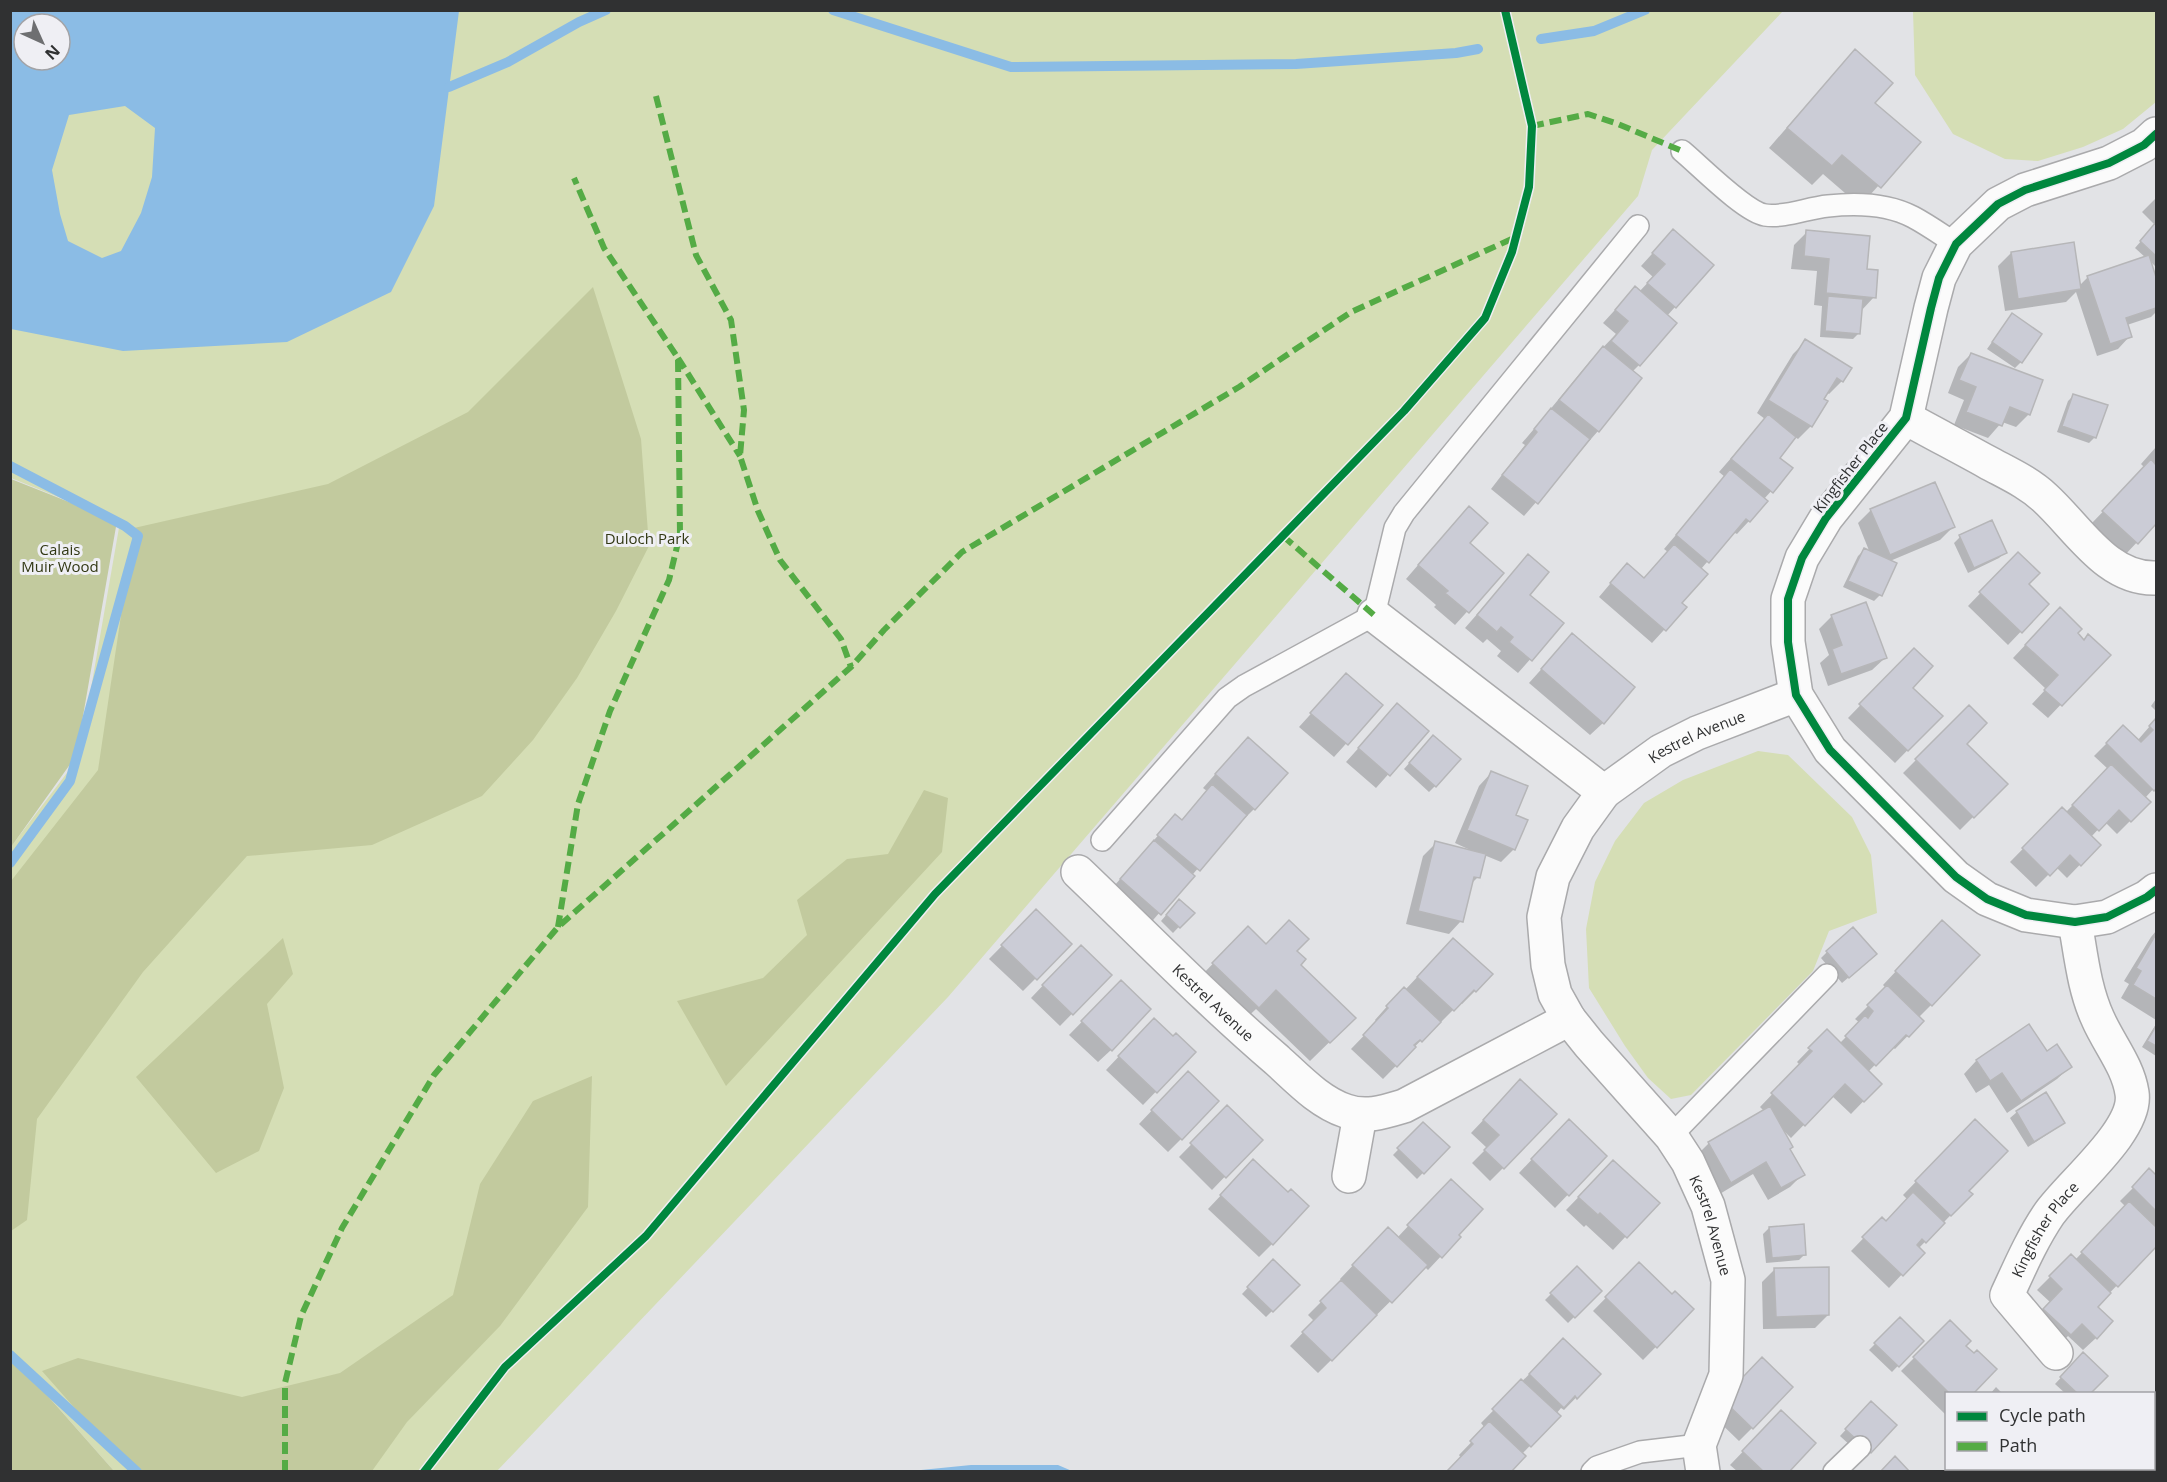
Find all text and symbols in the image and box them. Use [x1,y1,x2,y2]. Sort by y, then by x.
north arrow [12,12,72,72]
text: N [40,40,65,65]
street label: Kingfisher Place [1808,417,1892,517]
park label: Duloch Park [605,528,689,548]
park label: Calais Muir Wood [21,539,99,576]
street label: Kestrel Avenue [1644,706,1748,767]
street label: Kestrel Avenue [1168,959,1259,1045]
street label: Kestrel Avenue [1685,1172,1736,1278]
street label: Kingfisher Place [2007,1177,2083,1280]
legend [1945,1392,2155,1470]
text: Cycle path [1999,1403,2086,1427]
text: Path [1999,1433,2037,1457]

